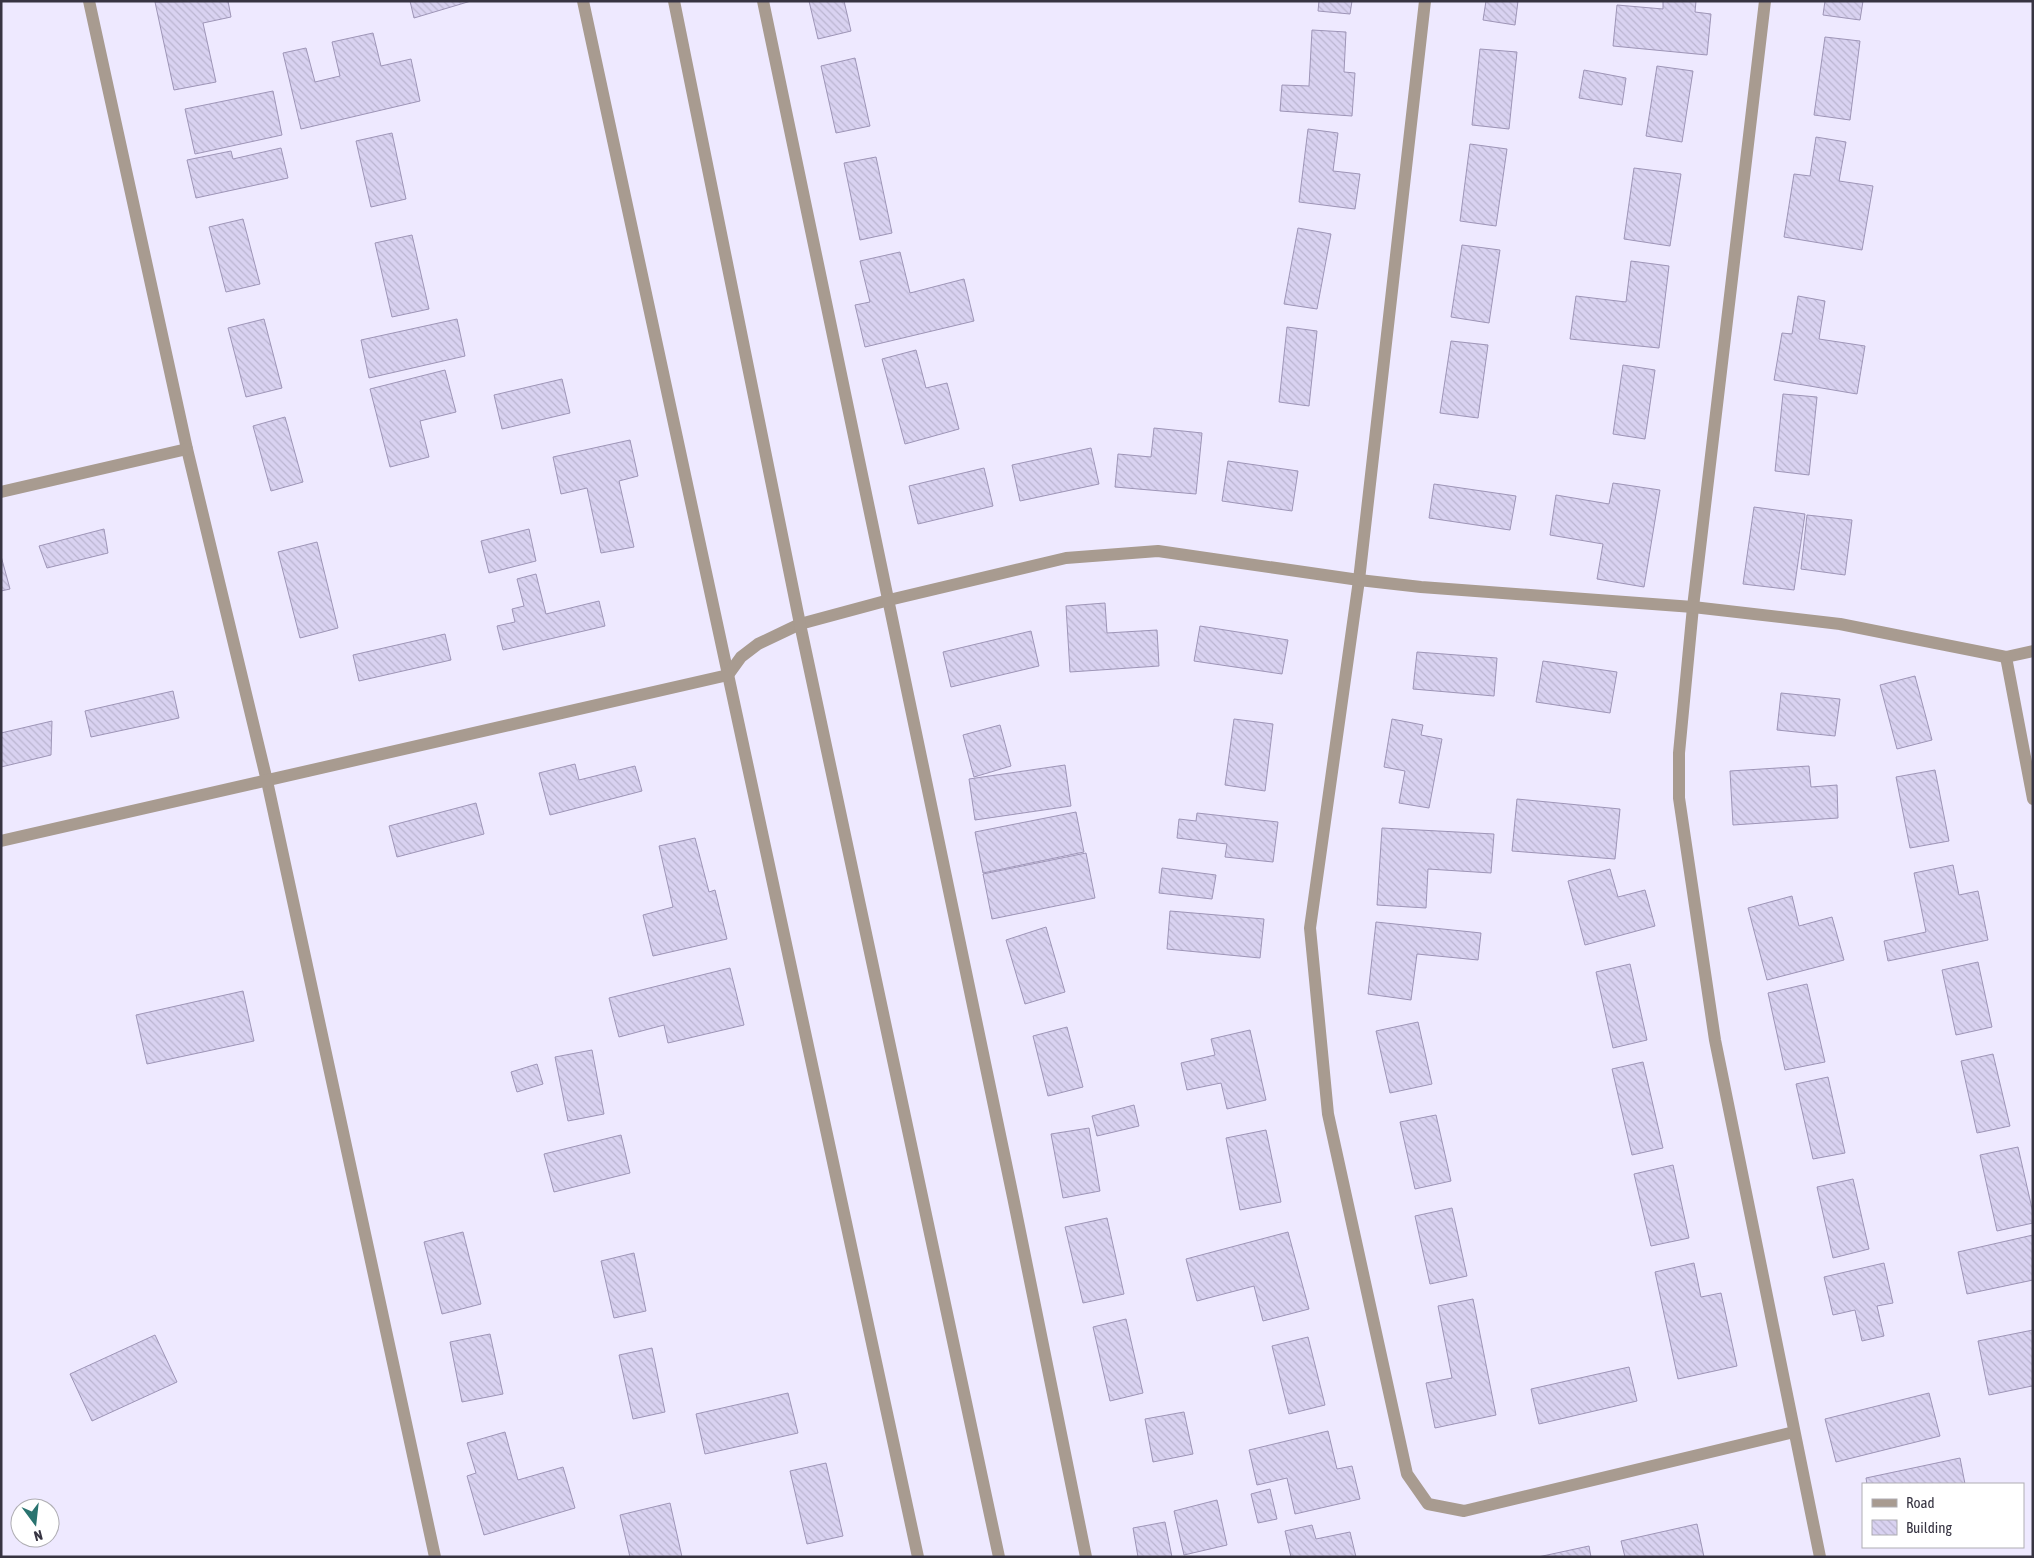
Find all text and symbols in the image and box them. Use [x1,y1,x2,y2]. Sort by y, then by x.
legend [1862,1483,2024,1548]
text: Road [1906,1494,1935,1511]
north arrow [10,1498,60,1548]
text: Building [1906,1519,1952,1536]
text: N [32,1527,44,1544]

